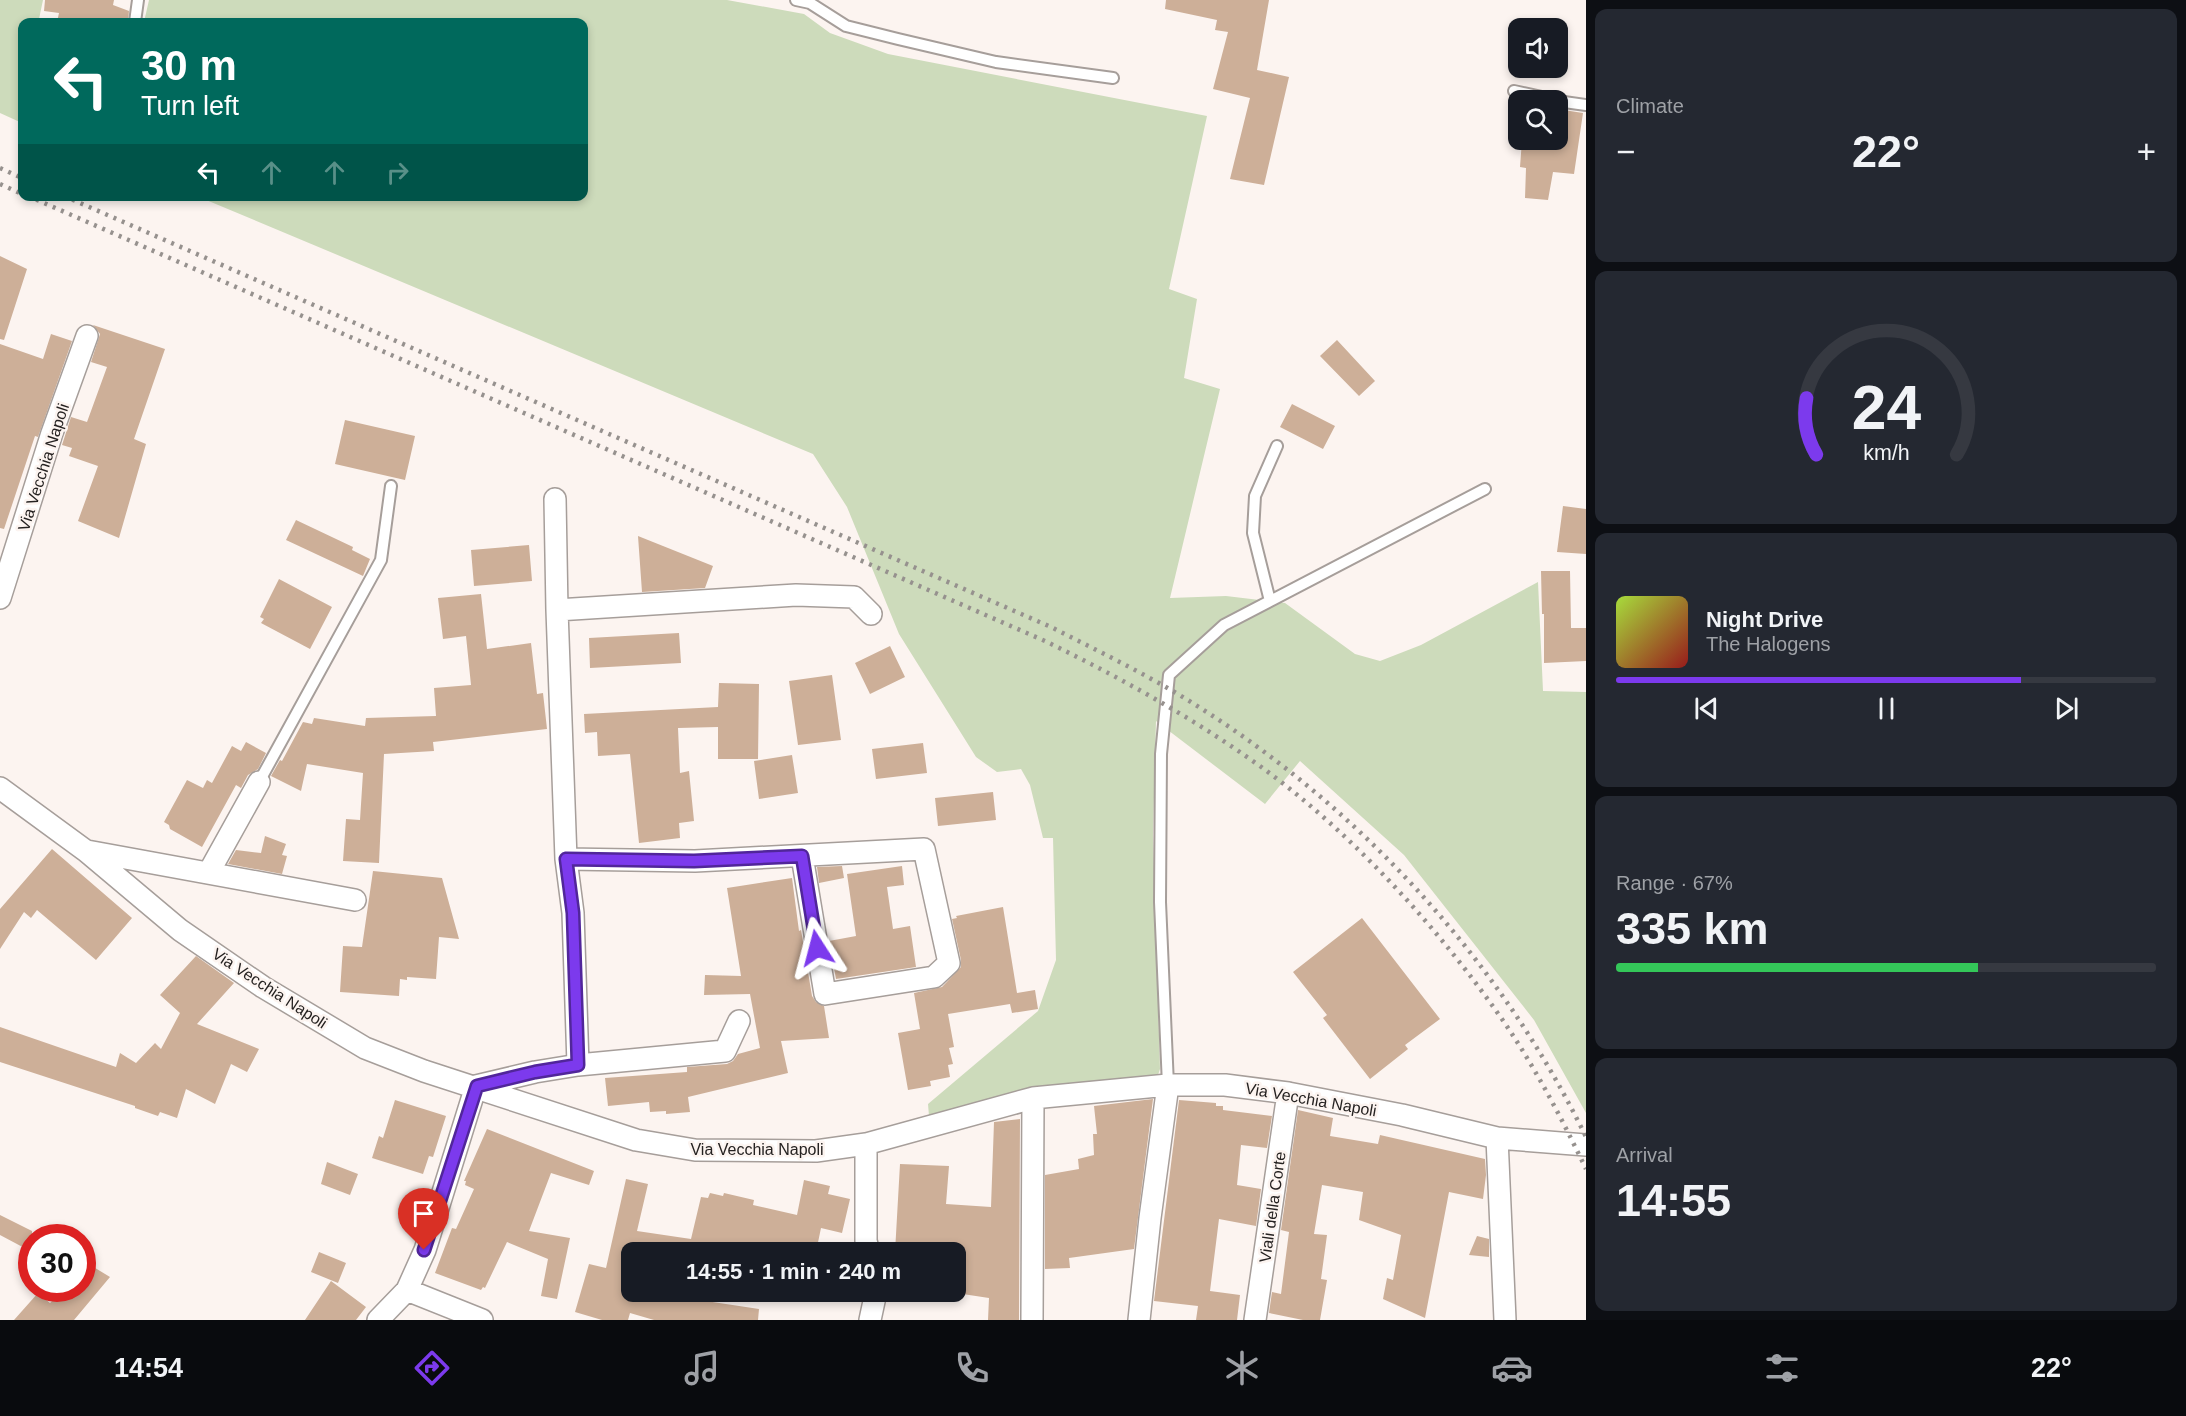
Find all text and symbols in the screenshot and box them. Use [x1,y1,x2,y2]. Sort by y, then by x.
map controls [1508,18,1568,150]
button: sound [1508,18,1568,78]
icon: left [42,42,120,120]
text: 30 m [141,42,237,89]
button: search [1508,90,1568,150]
text: Turn left [141,91,239,121]
text: Climate [1616,95,1684,117]
text: 22° [1852,126,1920,177]
text: − [1616,133,1635,170]
text: + [2137,133,2156,170]
icon: left [192,156,225,189]
icon: ahead [255,156,288,189]
icon: ahead [318,156,351,189]
icon: right [381,156,414,189]
text: 24 [1851,373,1921,442]
street label: Via Vecchia Napoli [15,401,72,533]
text: km/h [1863,441,1909,465]
text: Night Drive [1706,607,1823,632]
text: The Halogens [1706,633,1831,655]
icon: previous [1690,692,1723,725]
icon: pause [1870,692,1903,725]
icon: next [2050,692,2083,725]
text: Range · 67% [1616,872,1733,894]
text: 335 km [1616,903,1769,954]
position arrow [785,916,849,980]
street label: Via Vecchia Napoli [209,945,330,1032]
street label: Via Vecchia Napoli [1244,1080,1378,1119]
street label: Via Vecchia Napoli [690,1141,824,1158]
text: Arrival [1616,1144,1673,1166]
street label: Viali della Corte [1256,1150,1289,1264]
text: 14:55 [1616,1175,1731,1226]
pin [398,1188,449,1250]
icon: arrive [407,1197,440,1230]
speed limit sign: 30 [18,1224,96,1302]
text: 14:55 · 1 min · 240 m [686,1259,901,1284]
icon: directions [411,1347,453,1389]
icon: music [681,1347,723,1389]
icon: phone [951,1347,993,1389]
icon: climate [1221,1347,1263,1389]
icon: car [1491,1347,1533,1389]
icon: filters [1761,1347,1803,1389]
text: 14:54 [114,1353,183,1383]
text: 22° [2031,1353,2072,1383]

